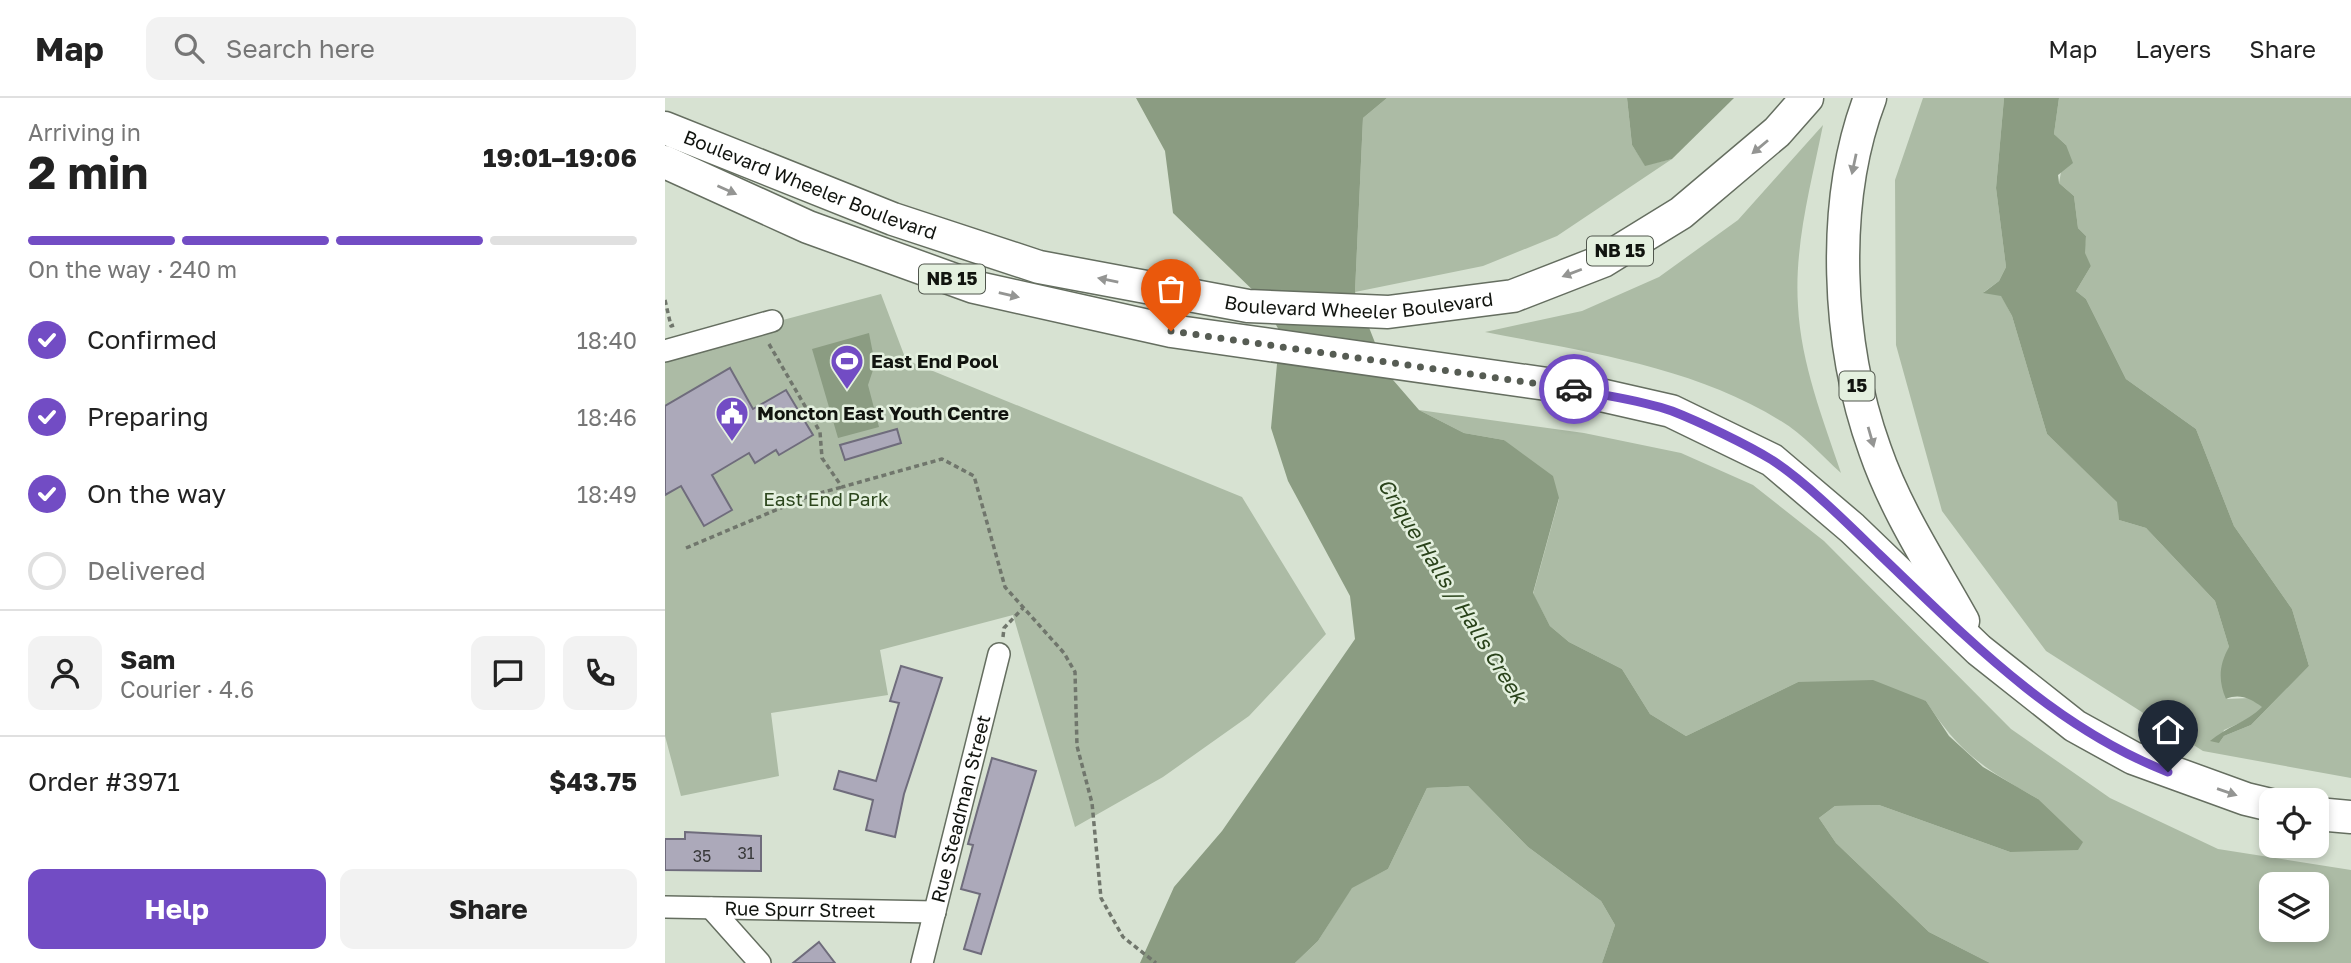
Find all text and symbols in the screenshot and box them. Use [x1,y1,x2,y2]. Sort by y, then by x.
search box [146,17,636,80]
text: Map [35,29,104,68]
icon: search [170,29,208,67]
text: Search here [226,33,375,64]
text: Map [2048,34,2097,63]
text: Layers [2135,34,2211,63]
text: Share [2249,34,2316,63]
text: Arriving in [28,118,141,146]
street label: Boulevard Wheeler Boulevard [681,125,940,244]
one-way arrow [1751,139,1768,154]
text: 19:01–19:06 [483,142,637,173]
text: 2 min [28,144,148,199]
one-way arrow [1848,153,1859,175]
one-way arrow [717,185,737,196]
road number: NB 15 [1587,236,1653,266]
text: On the way · 240 m [28,255,237,283]
pin [1141,259,1201,331]
road number: NB 15 [919,264,985,294]
one-way arrow [1562,268,1583,279]
icon: bag [1152,270,1190,308]
one-way arrow [1097,274,1119,285]
street label: Boulevard Wheeler Boulevard [1223,287,1494,323]
one-way arrow [998,289,1020,300]
icon: check [28,321,66,359]
text: Confirmed [87,324,217,355]
text: 18:40 [577,326,637,354]
sports icon: East End Pool [828,342,866,391]
place label: East End Pool [871,349,998,372]
courier [1539,354,1609,424]
icon: car [1555,370,1593,408]
road number: 15 [1839,372,1875,400]
public building icon: Moncton East Youth Centre [713,394,751,443]
icon: check [28,398,66,436]
text: Preparing [87,401,209,432]
place label: Moncton East Youth Centre [757,401,1009,424]
text: 18:46 [577,403,637,431]
one-way arrow [1866,426,1877,448]
water label: Crique Halls / Halls Creek [1373,473,1534,710]
icon: check [28,475,66,513]
text: On the way [87,478,226,509]
text: 18:49 [577,480,637,508]
park label: East End Park [763,487,889,510]
text: Delivered [87,555,206,586]
button: person [28,636,102,710]
button: chat [471,636,545,710]
button: phone [563,636,637,710]
text: Sam [120,644,175,675]
text: Courier · 4.6 [120,675,254,703]
pin [2138,700,2198,772]
icon: home [2149,711,2187,749]
street label: Rue Steadman Street [925,712,994,905]
text: Order #3971 [28,766,180,797]
text: $43.75 [549,766,637,797]
one-way arrow [2216,787,2237,798]
map controls [2259,788,2329,942]
button: locate [2259,788,2329,858]
house number: 31 [737,843,755,863]
house number: 35 [693,846,711,866]
button: Help [28,869,326,949]
button: Share [340,869,637,949]
button: layers [2259,872,2329,942]
street label: Rue Spurr Street [724,896,876,922]

